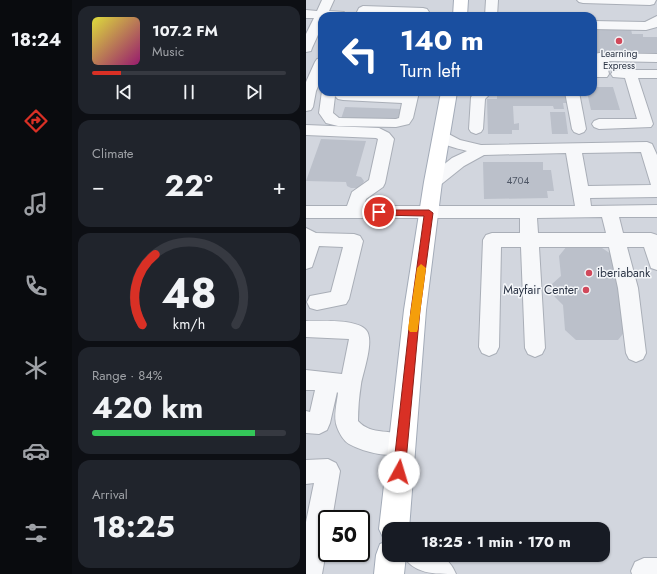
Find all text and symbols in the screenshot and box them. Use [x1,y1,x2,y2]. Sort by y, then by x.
text: 107.2 FM [152,20,218,42]
text: 140 m [400,20,484,61]
text: 18:24 [11,27,61,53]
icon: left [334,28,386,80]
marker: Learning Express [614,36,624,46]
text: Music [152,42,184,61]
place label: Learning Express [601,46,637,73]
text: Turn left [400,58,460,84]
icon: previous [113,81,135,103]
icon: pause [178,81,200,103]
icon: next [243,81,265,103]
icon: directions [22,107,50,135]
text: Climate [92,144,133,163]
text: 22° [165,164,213,207]
text: − [92,170,105,202]
text: + [272,170,286,202]
house number: 4704 [507,173,530,188]
icon: music [22,190,50,218]
pin [362,195,396,229]
icon: arrive [368,201,390,223]
text: 48 [161,263,217,324]
place label: iberiabank [597,264,651,282]
marker: iberiabank [584,268,594,278]
icon: phone [22,272,50,300]
place label: Mayfair Center [503,281,579,299]
marker: Mayfair Center [581,285,591,295]
text: km/h [173,314,205,334]
icon: climate [22,354,50,382]
text: Range · 84% [92,366,163,385]
text: 420 km [92,386,203,429]
icon: car [22,437,50,465]
position arrow [378,451,420,493]
text: Arrival [92,485,128,504]
text: 18:25 [92,505,175,548]
speed limit sign: 50 [318,510,370,562]
icon: filters [22,519,50,547]
text: 18:25 · 1 min · 170 m [421,531,571,553]

